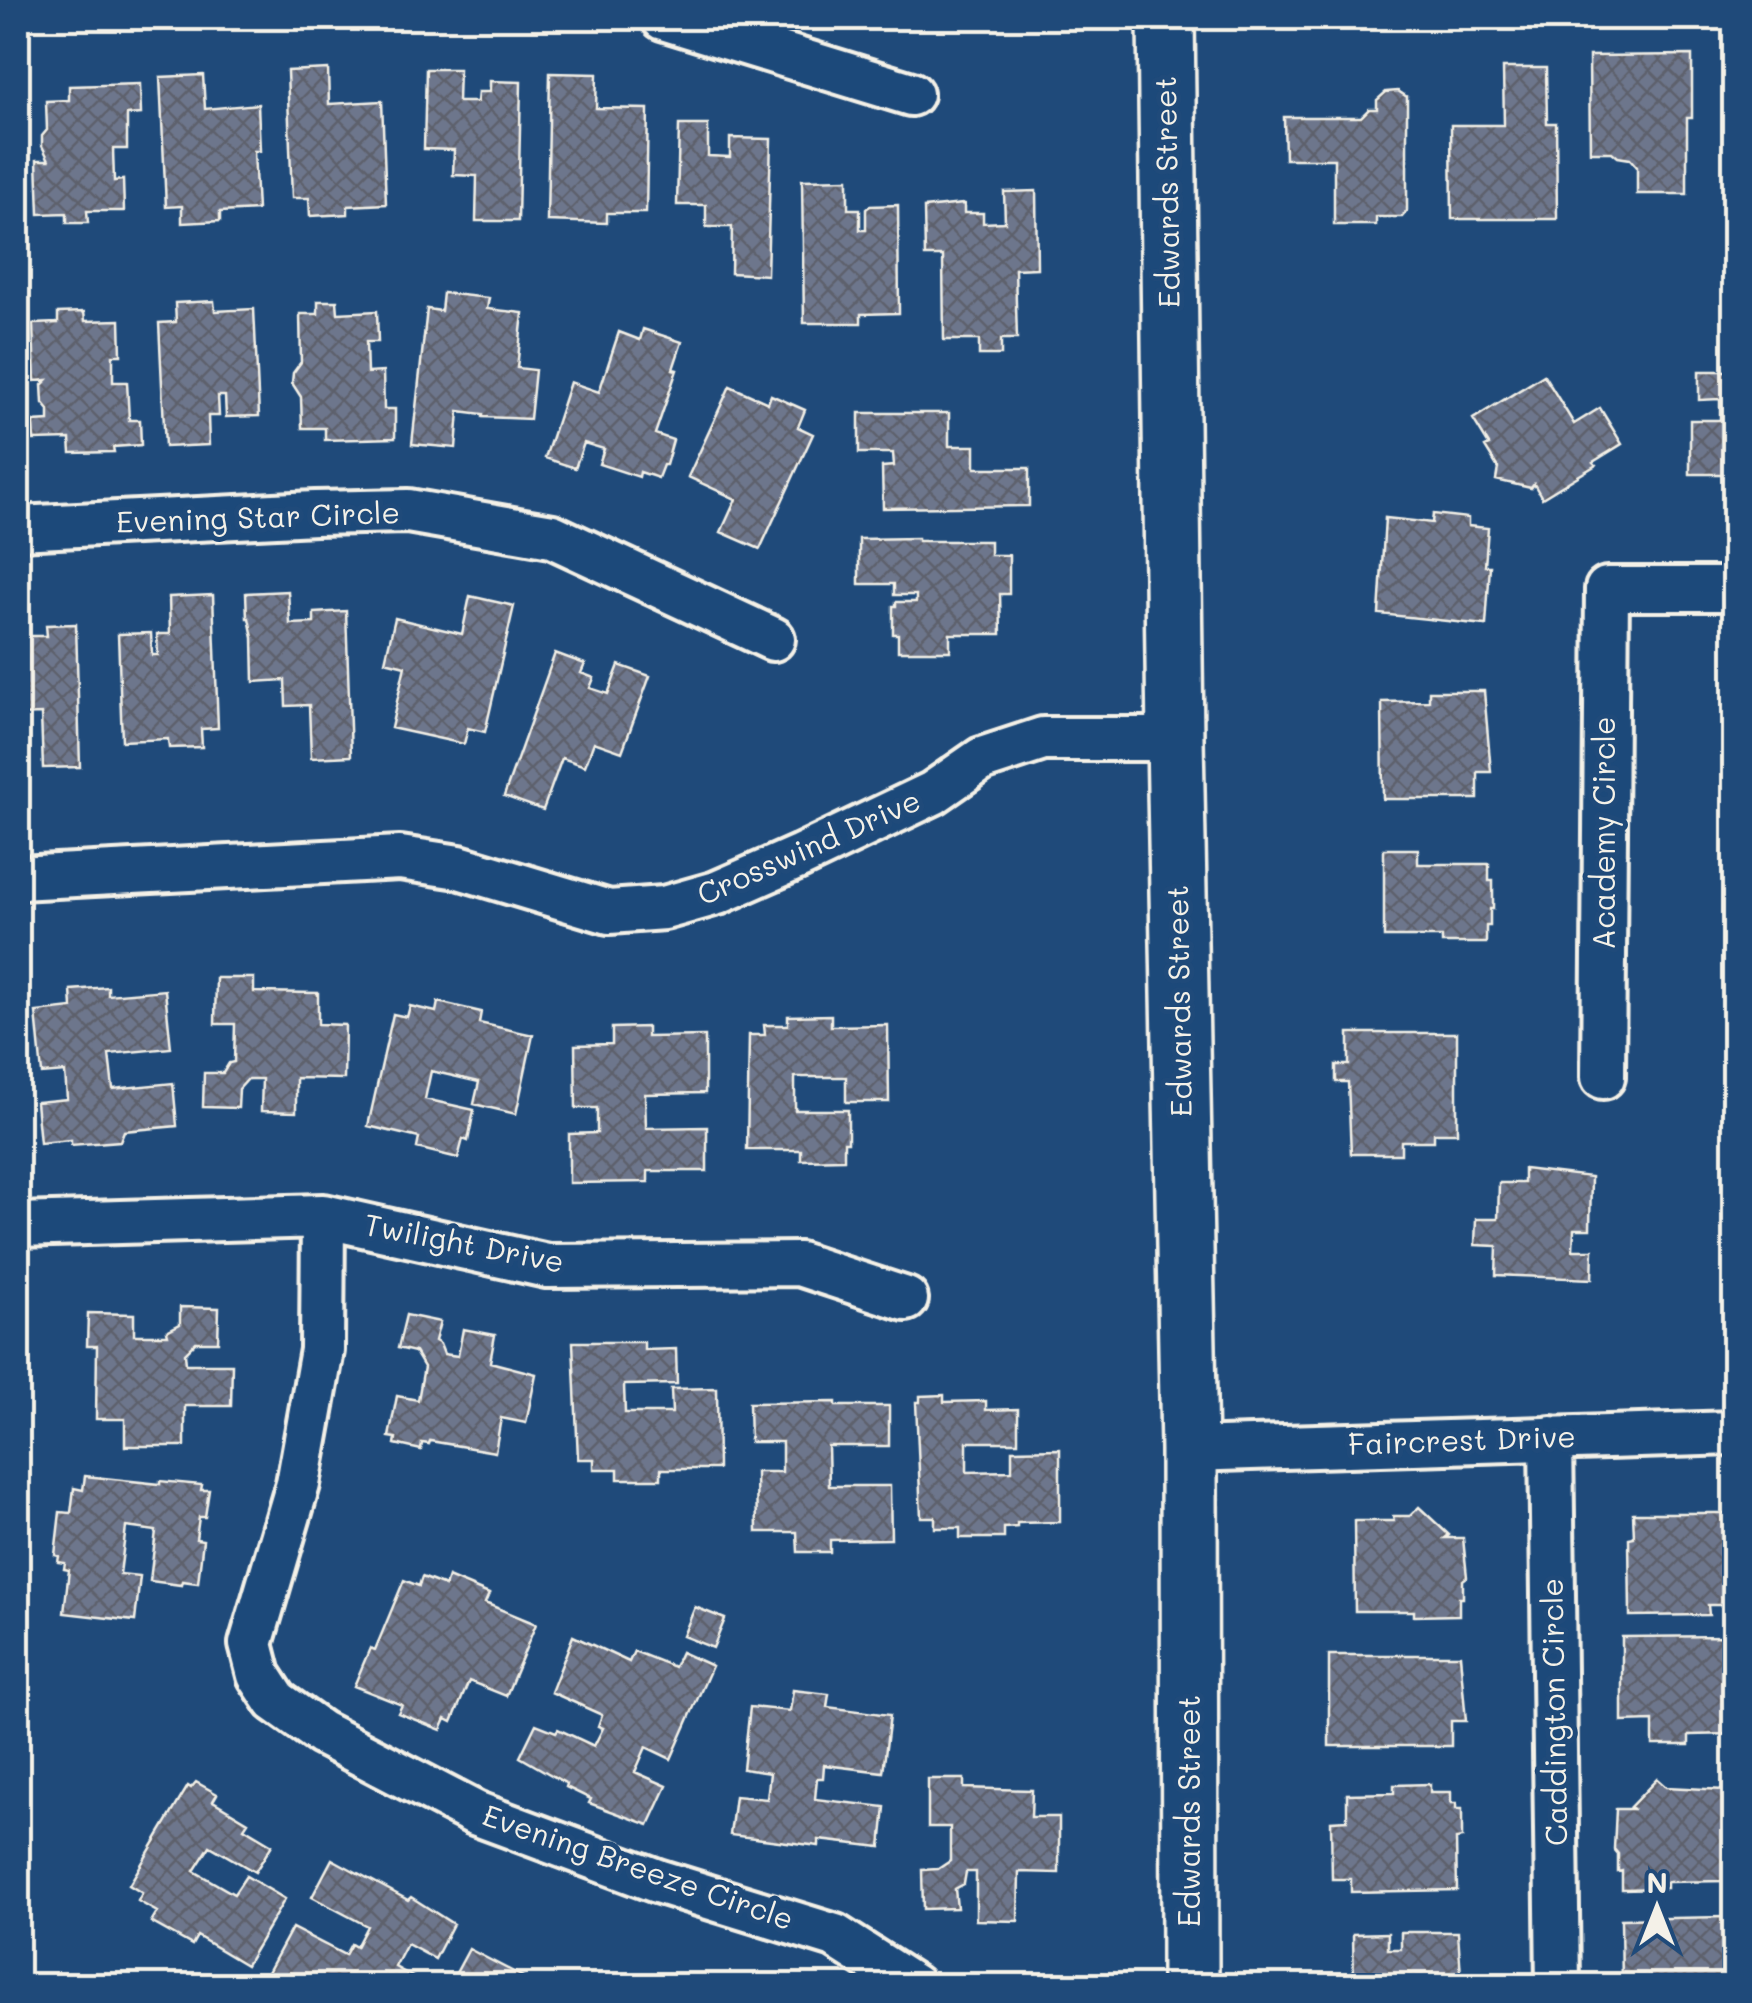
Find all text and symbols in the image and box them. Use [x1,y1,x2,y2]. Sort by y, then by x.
street label: Edwards Street [1144,76,1188,308]
street label: Evening Star Circle [115,491,400,541]
street label: Academy Circle [1583,716,1623,950]
street label: Crosswind Drive [690,779,926,913]
street label: Edwards Street [1156,885,1200,1117]
street label: Twilight Drive [361,1203,567,1281]
street label: Faircrest Drive [1347,1415,1576,1463]
street label: Caddington Circle [1531,1578,1575,1846]
street label: Edwards Street [1168,1695,1208,1927]
street label: Evening Breeze Circle [478,1794,799,1938]
north arrow [1607,1858,1707,1958]
text: N [1646,1864,1668,1900]

